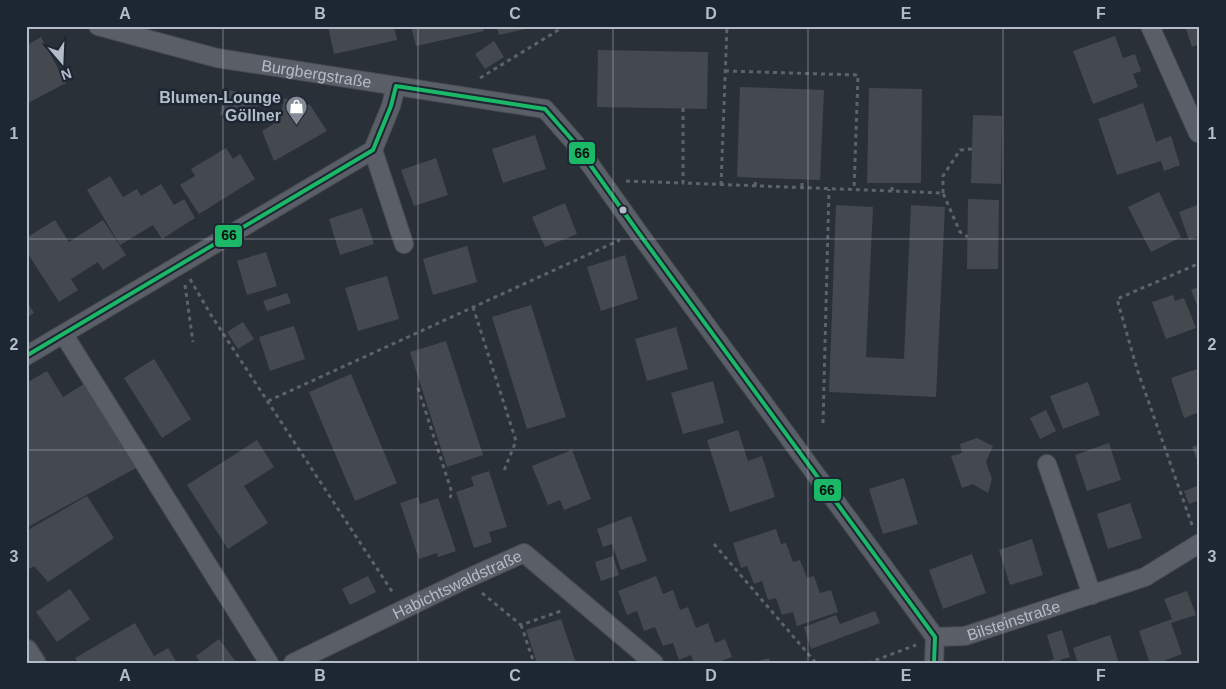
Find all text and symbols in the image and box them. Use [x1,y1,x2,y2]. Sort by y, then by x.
text: A [119,5,131,22]
text: B [314,5,326,22]
text: C [509,5,521,22]
text: D [705,5,717,22]
text: E [901,5,912,22]
text: F [1096,5,1106,22]
north arrow [38,38,88,88]
street label: Burgbergstraße [260,57,373,90]
text: N [59,65,74,84]
place label: Blumen-Lounge Göllner [159,89,281,124]
shop icon: Blumen-Lounge Göllner [285,94,309,125]
text: 1 [10,125,19,142]
text: 1 [1208,125,1217,142]
line badge: 66 [568,141,596,165]
text: 66 [574,145,590,161]
unlabelled marker [618,205,628,215]
line badge: 66 [214,224,243,248]
text: 66 [221,227,237,243]
text: 2 [10,336,19,353]
text: 2 [1208,336,1217,353]
line badge: 66 [813,478,842,502]
text: 66 [819,482,835,498]
street label: Habichtswaldstraße [390,547,524,622]
text: 3 [10,548,19,565]
text: 3 [1208,548,1217,565]
street label: Bilsteinstraße [965,597,1062,643]
text: A [119,667,131,684]
text: B [314,667,326,684]
text: C [509,667,521,684]
text: D [705,667,717,684]
text: E [901,667,912,684]
text: F [1096,667,1106,684]

